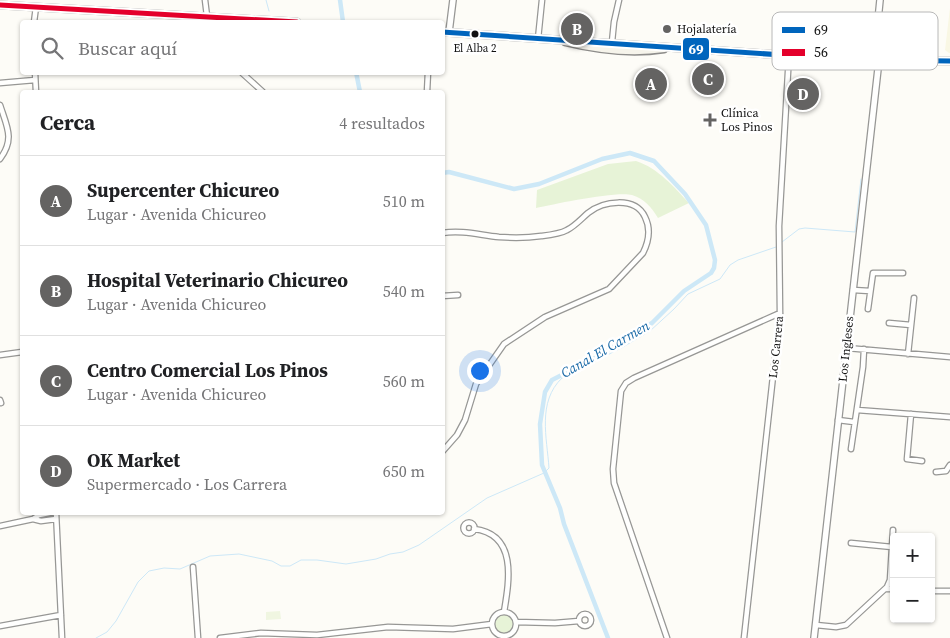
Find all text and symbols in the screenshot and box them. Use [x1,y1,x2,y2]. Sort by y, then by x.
pin: B [561,10,593,48]
legend [772,12,938,70]
search box [20,20,445,75]
text: 69 [814,20,828,40]
place label: Hojalatería [677,21,737,37]
marker: Hojalatería [661,23,673,35]
marker: El Alba 2 [470,29,480,39]
icon: search [38,34,66,62]
text: Buscar aquí [78,35,177,61]
line badge: 69 [682,37,710,61]
text: 69 [688,39,704,59]
place label: El Alba 2 [453,41,497,56]
text: 56 [814,42,828,62]
pin: C [692,60,724,98]
pin: A [635,65,667,103]
pin: D [787,75,819,113]
place label: Clínica Los Pinos [721,105,773,135]
text: Cerca [40,108,95,137]
text: 4 resultados [339,112,425,134]
marker: Clínica Los Pinos [703,113,717,127]
text: Supercenter Chicureo [87,177,279,203]
text: A [51,190,61,212]
text: 510 m [383,190,425,212]
text: Lugar · Avenida Chicureo [87,203,266,225]
text: Hospital Veterinario Chicureo [87,267,348,293]
text: B [51,280,61,302]
text: 540 m [383,280,425,302]
text: Lugar · Avenida Chicureo [87,293,266,315]
street label: Los Carrera [765,314,787,379]
water label: Canal El Carmen [557,315,653,383]
street label: Los Ingleses [835,315,857,383]
text: Centro Comercial Los Pinos [87,357,328,383]
your location [467,358,493,384]
text: C [51,370,61,392]
text: 560 m [383,370,425,392]
text: Lugar · Avenida Chicureo [87,383,266,405]
text: OK Market [87,447,180,473]
text: D [50,460,62,482]
text: 650 m [383,460,425,482]
text: Supermercado · Los Carrera [87,473,287,495]
map controls [890,533,935,623]
button: + [890,533,935,578]
button: − [890,578,935,623]

